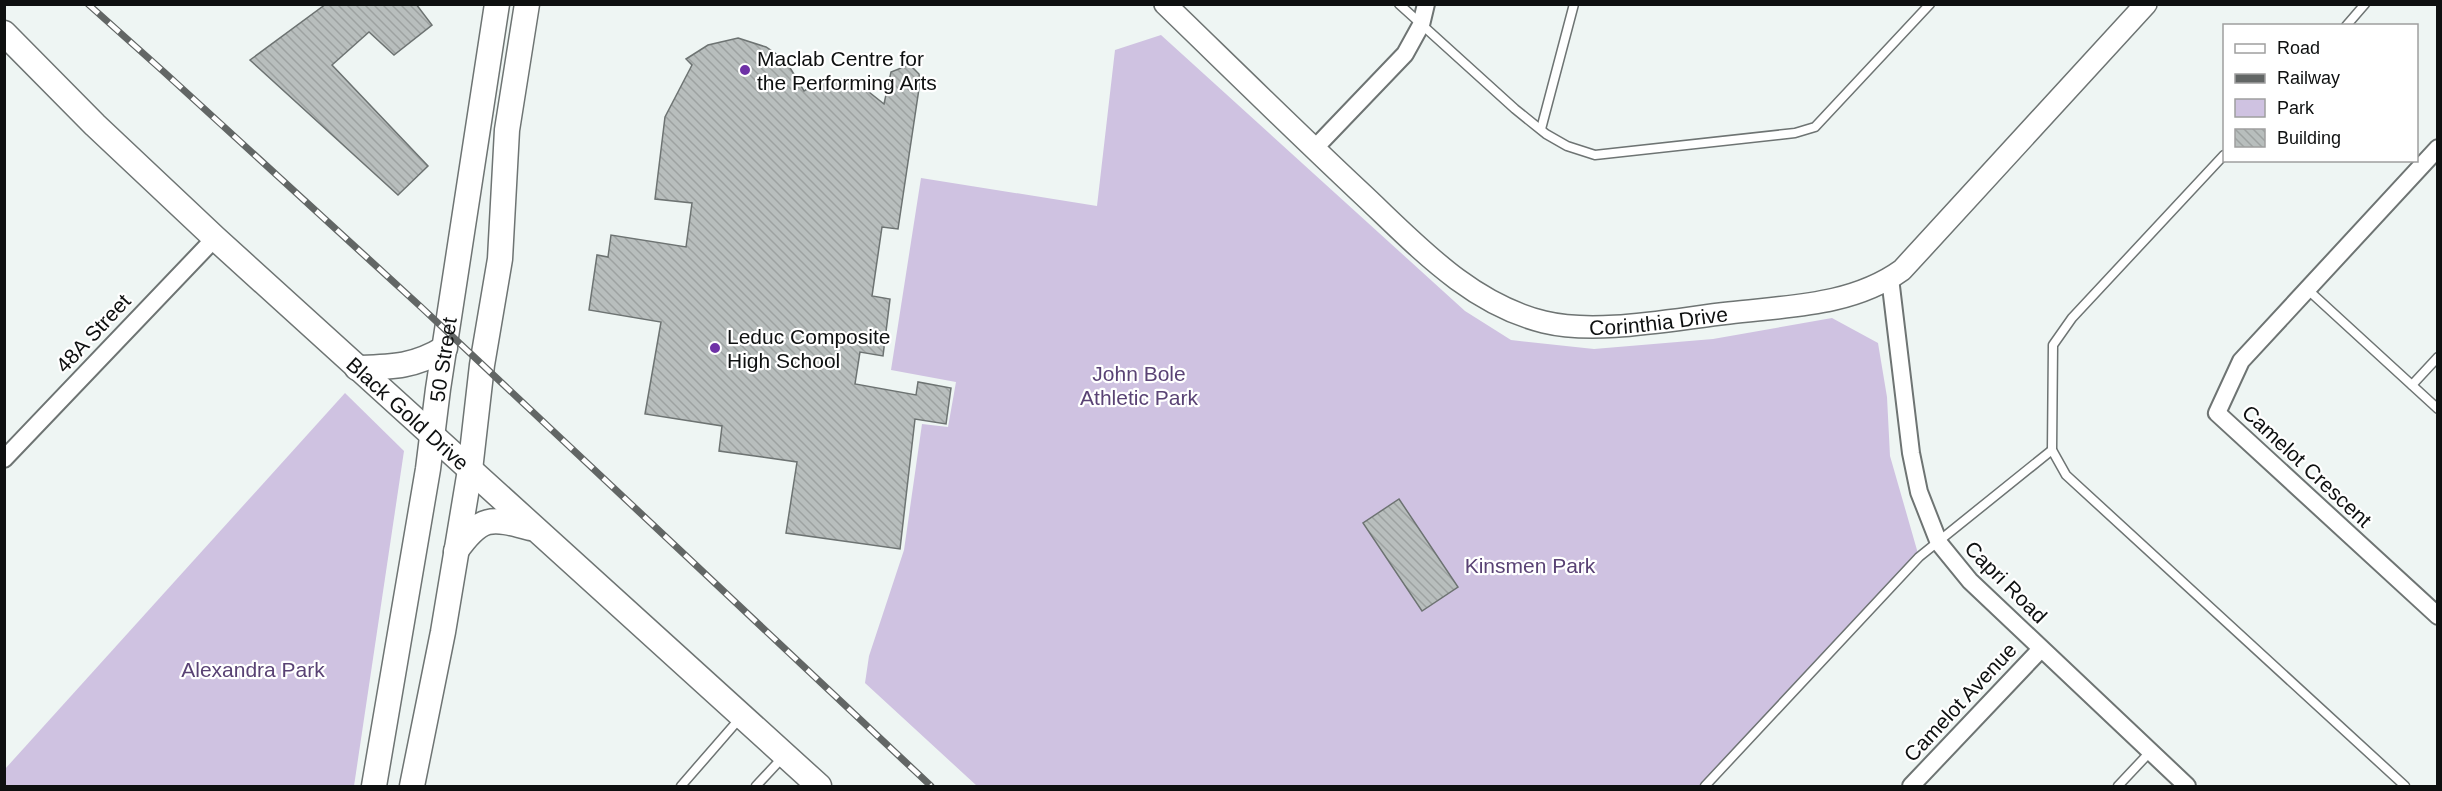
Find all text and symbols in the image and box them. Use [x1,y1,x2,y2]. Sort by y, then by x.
legend [2223,24,2418,162]
text: Road [2277,38,2320,58]
place label: Maclab Centre for the Performing Arts [757,47,937,94]
marker: Maclab Centre for the Performing Arts [738,63,752,77]
text: Railway [2277,68,2340,88]
text: Park [2277,98,2315,118]
text: Building [2277,128,2341,148]
street label: 48A Street [51,289,135,377]
street label: Corinthia Drive [1589,302,1729,339]
street label: 50 Street [425,315,460,403]
place label: Leduc Composite High School [727,325,890,372]
marker: Leduc Composite High School [708,341,722,355]
street label: Black Gold Drive [342,352,474,474]
park label: John Bole Athletic Park [1080,362,1198,409]
street label: Camelot Crescent [2238,400,2376,532]
street label: Capri Road [1960,536,2052,628]
park label: Kinsmen Park [1465,554,1596,577]
street label: Camelot Avenue [1899,638,2021,766]
park label: Alexandra Park [181,658,325,681]

